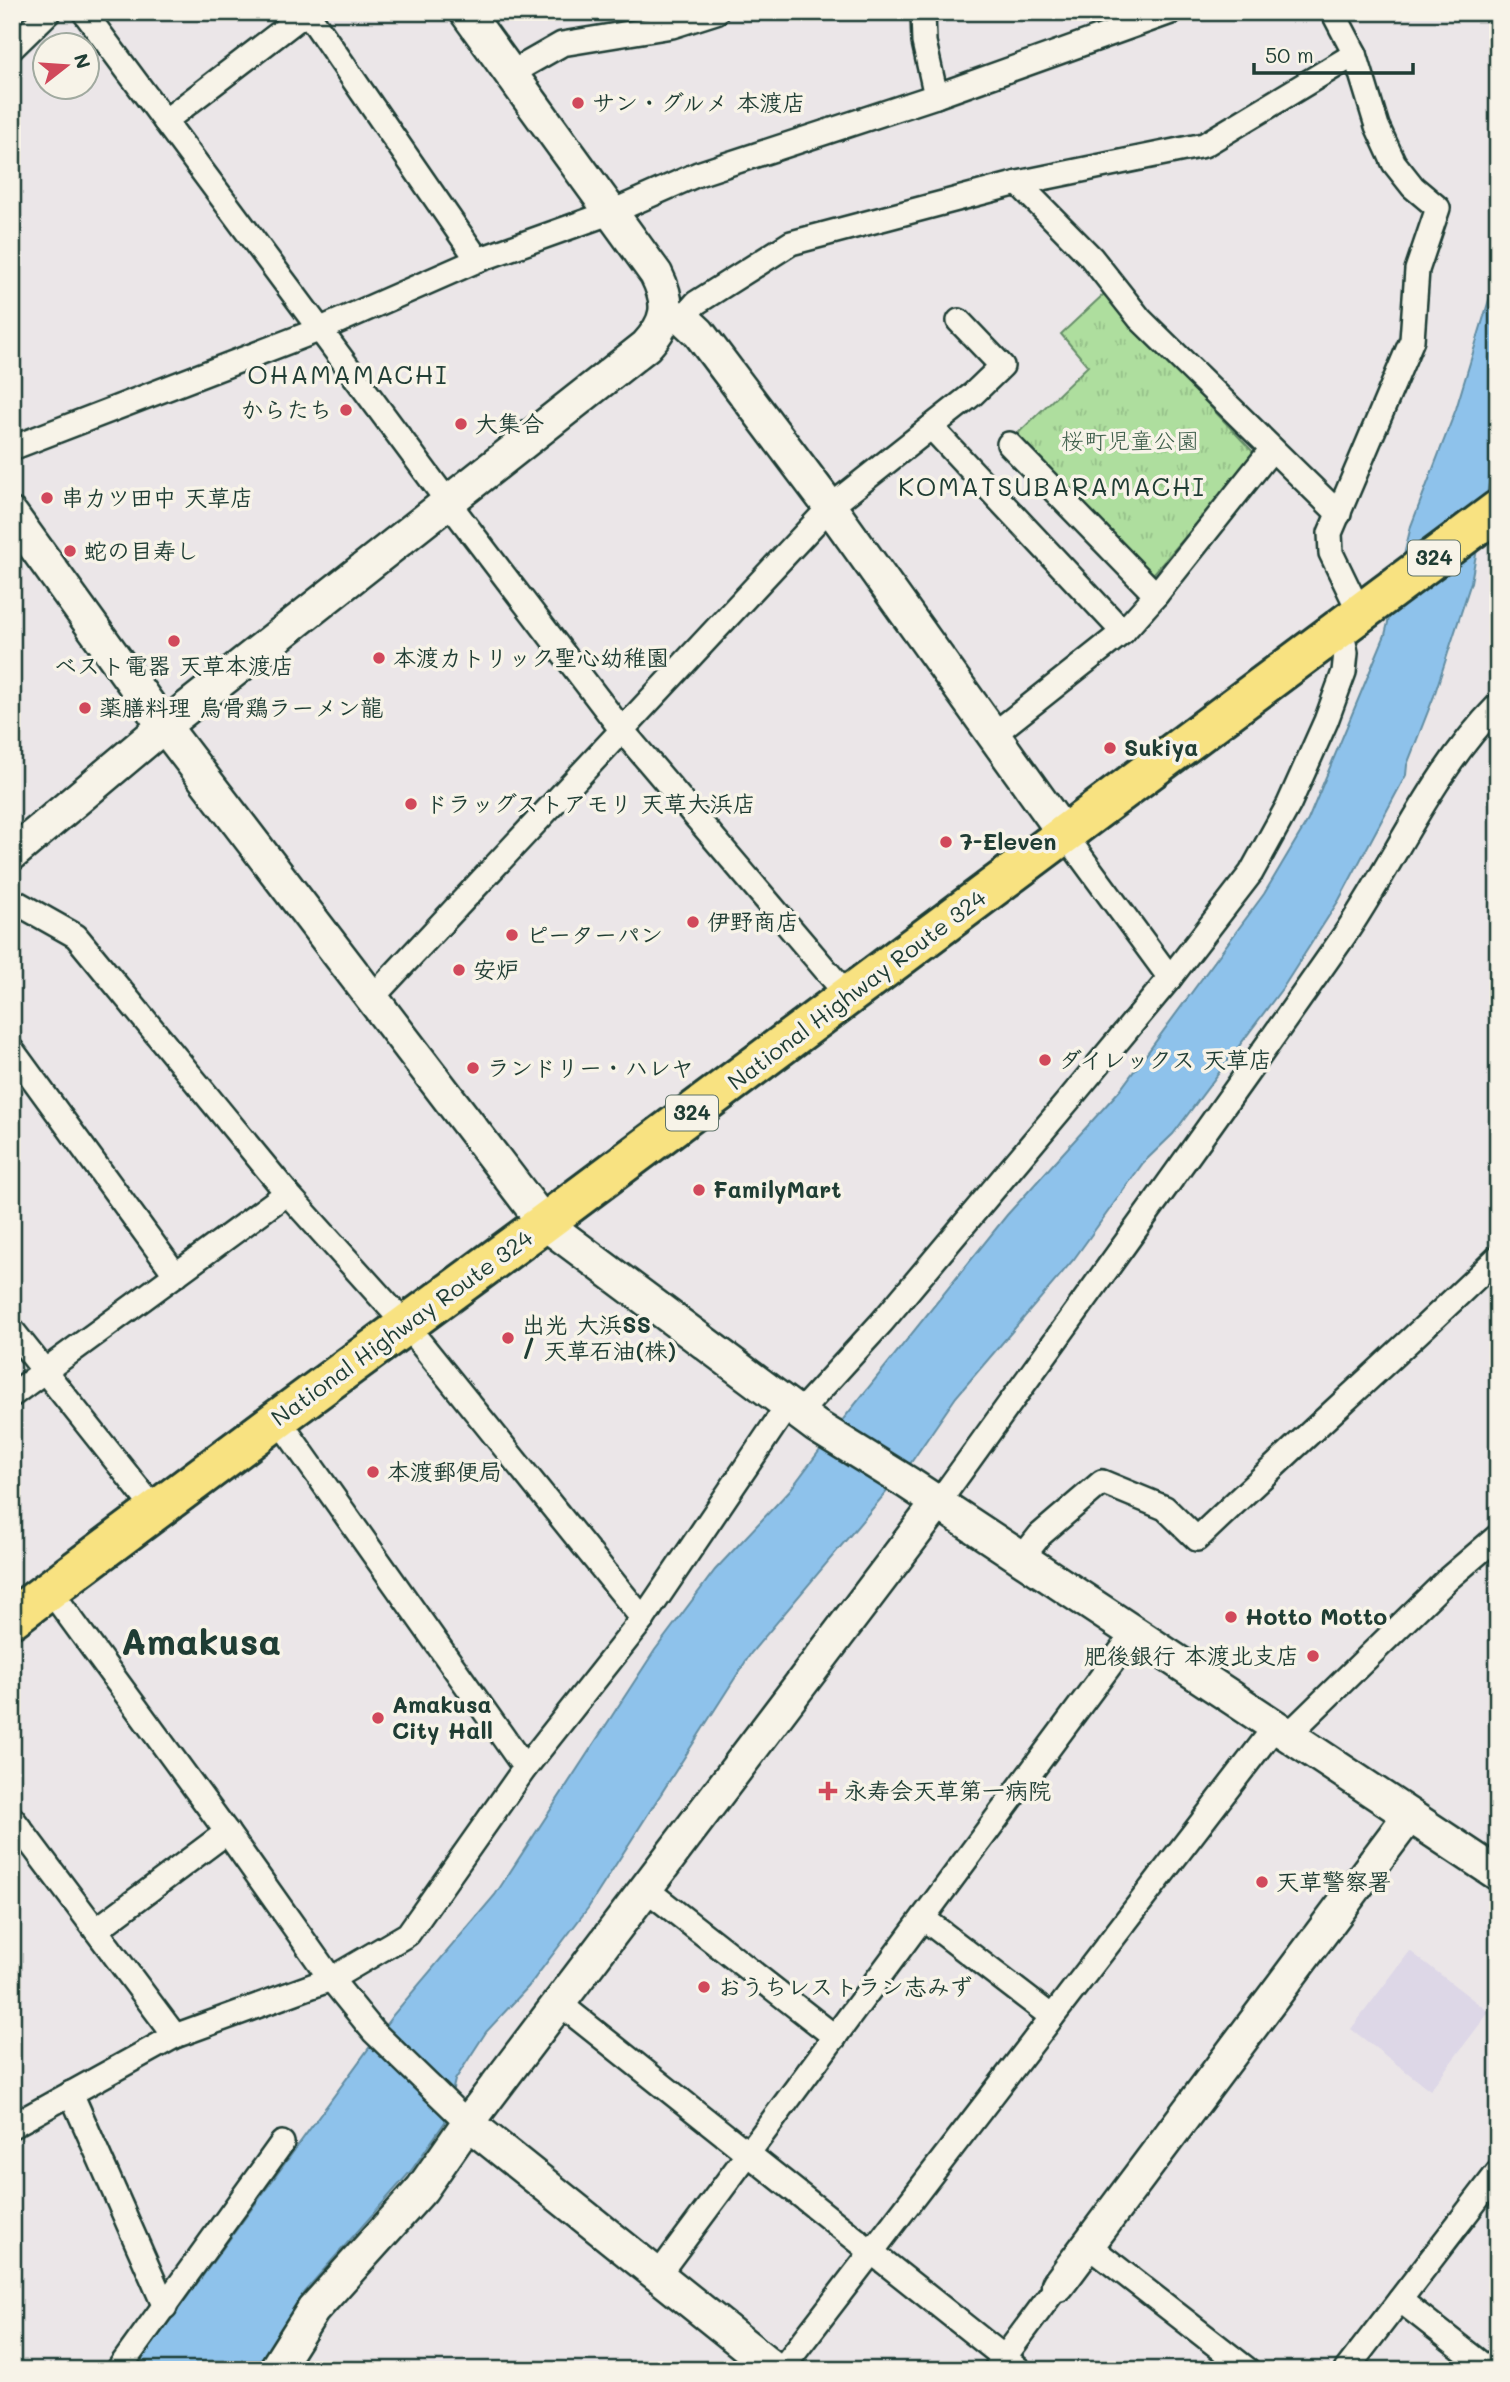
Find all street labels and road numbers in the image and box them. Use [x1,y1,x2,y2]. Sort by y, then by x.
road number: 324 [1408,540,1460,576]
street label: National Highway Route 324 [721,882,992,1096]
road number: 324 [666,1096,718,1130]
street label: National Highway Route 324 [265,1222,538,1432]

